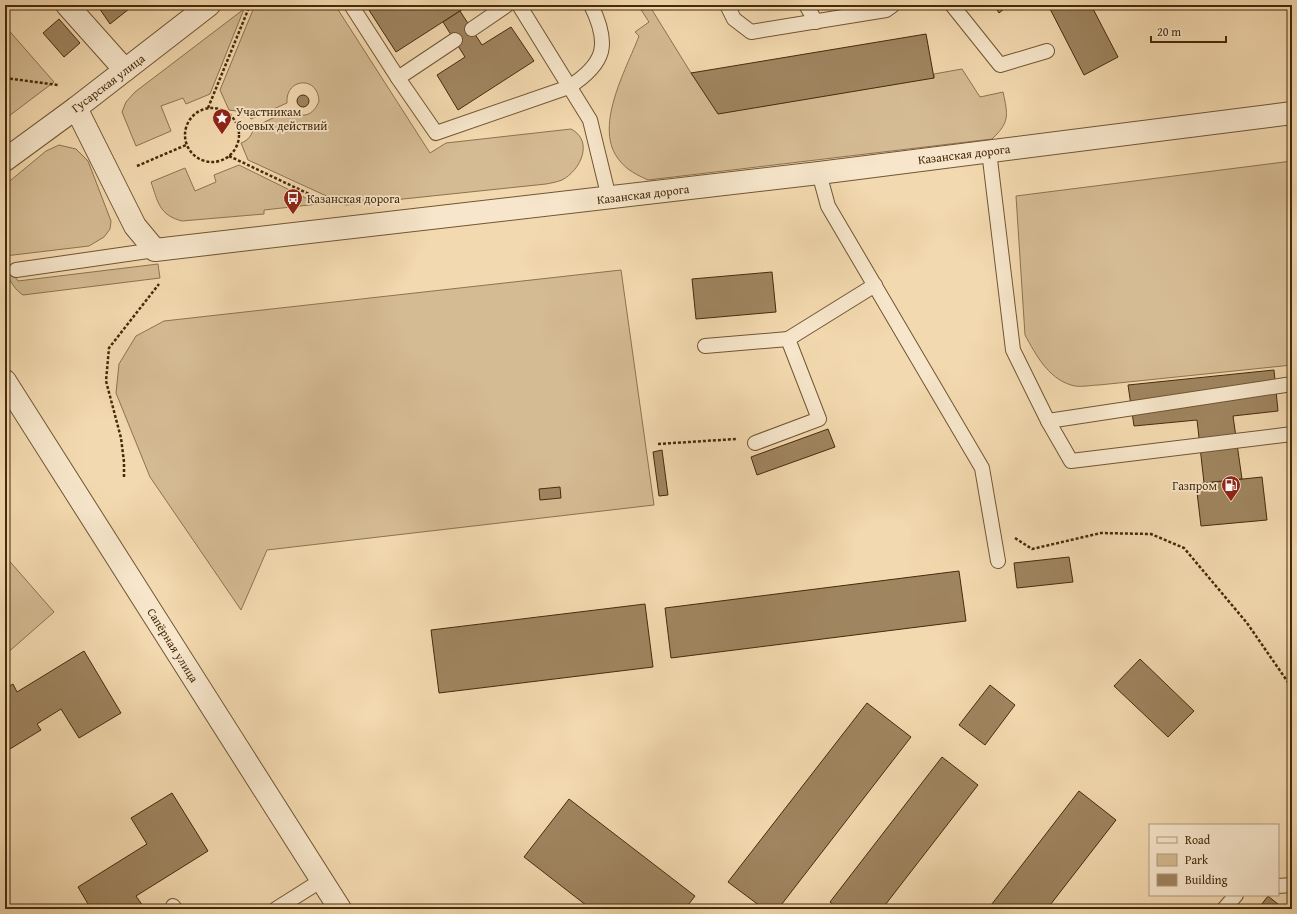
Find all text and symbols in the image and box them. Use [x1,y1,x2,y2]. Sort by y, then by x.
scale bar [1151,18,1226,44]
text: 20 m [1157,23,1181,40]
street label: Гусарская улица [68,50,148,116]
place label: Участникам боевых действий [236,103,327,134]
place icon: Участникам боевых действий [211,107,233,135]
street label: Казанская дорога [917,140,1011,168]
street label: Казанская дорога [596,180,690,208]
bus stop icon: Казанская дорога [282,187,304,215]
place label: Казанская дорога [307,190,400,207]
fuel station icon: Газпром [1220,474,1242,502]
place label: Газпром [1172,477,1217,494]
street label: Сапёрная улица [143,605,203,686]
legend [1149,824,1279,896]
text: Road [1185,831,1211,848]
text: Park [1185,851,1209,868]
text: Building [1185,871,1228,888]

